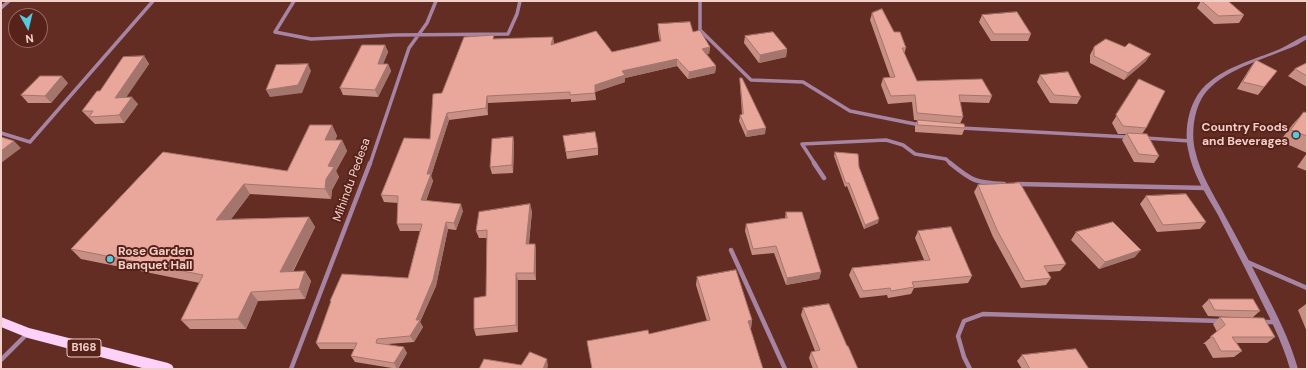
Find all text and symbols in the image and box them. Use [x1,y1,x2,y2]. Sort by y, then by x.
north arrow [8,8,48,48]
text: N [25,31,34,46]
place label: Country Foods and Beverages [1202,121,1288,149]
marker: Country Foods and Beverages [1291,130,1301,140]
street label: Mihindu Pedesa [330,136,374,224]
place label: Rose Garden Banquet Hall [118,245,193,273]
marker: Rose Garden Banquet Hall [105,254,115,264]
road number: B168 [67,339,101,357]

